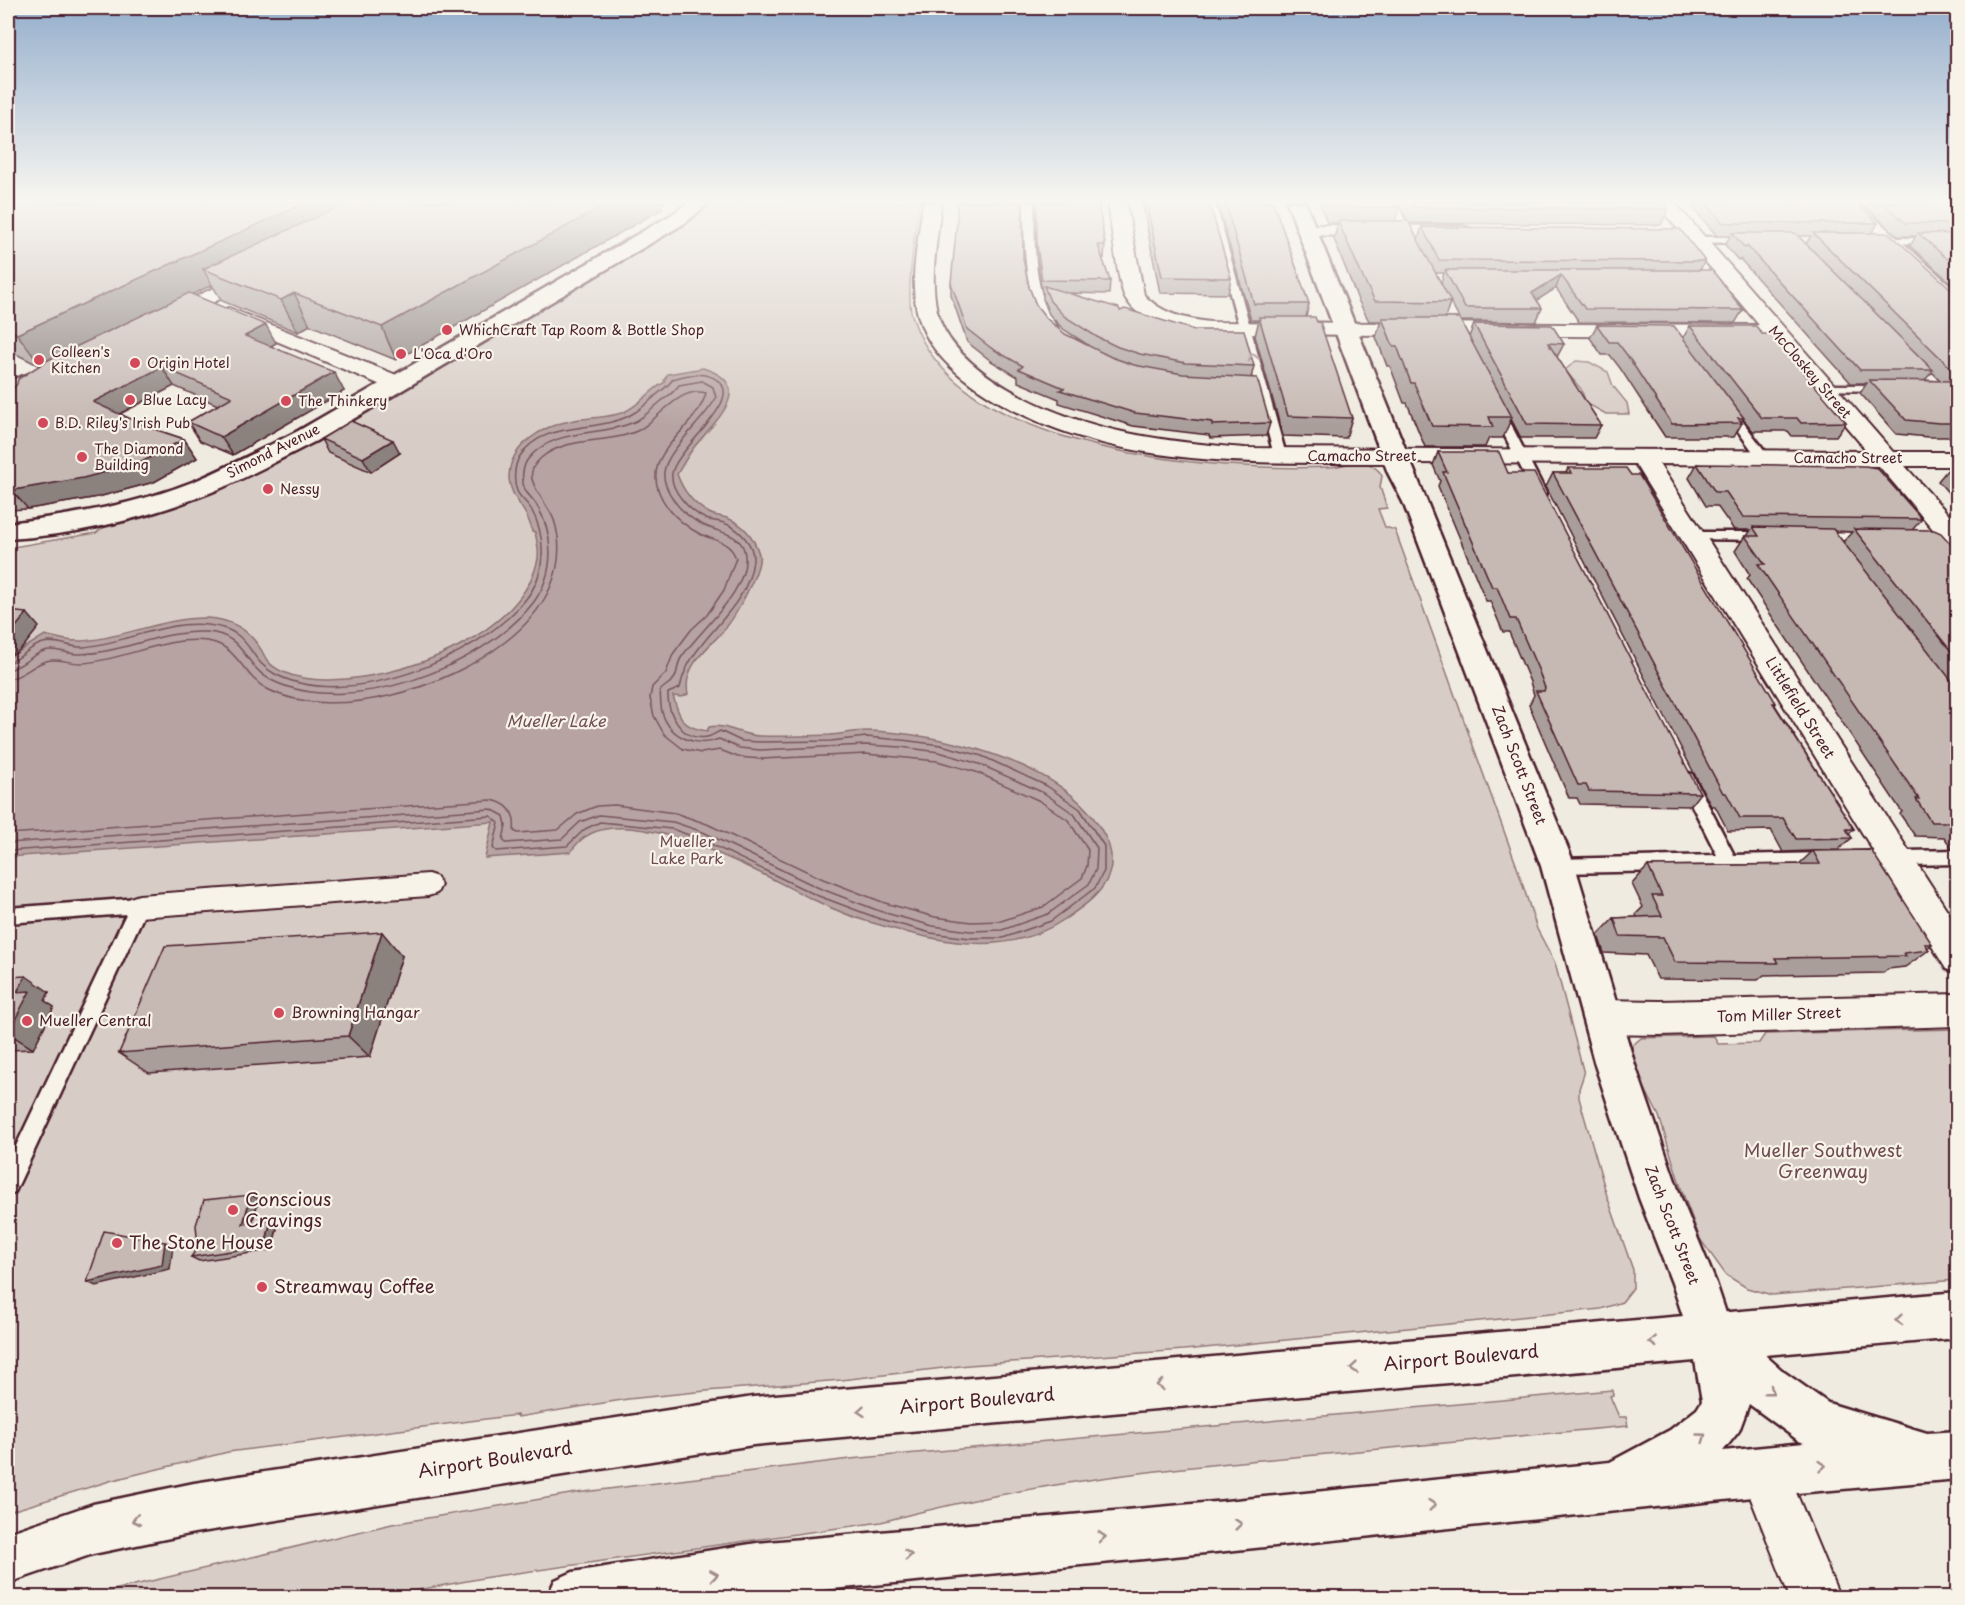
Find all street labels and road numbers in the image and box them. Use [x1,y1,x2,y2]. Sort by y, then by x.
street label: McCloskey Street [1764,320,1857,423]
street label: Simond Avenue [222,418,323,483]
street label: Camacho Street [1307,445,1417,466]
street label: Camacho Street [1793,447,1903,468]
street label: Littlefield Street [1761,652,1842,763]
street label: Zach Scott Street [1487,701,1554,828]
street label: Tom Miller Street [1716,1000,1842,1027]
street label: Zach Scott Street [1640,1161,1707,1288]
street label: Airport Boulevard [1382,1336,1540,1377]
street label: Airport Boulevard [898,1379,1056,1420]
street label: Airport Boulevard [416,1433,574,1484]

